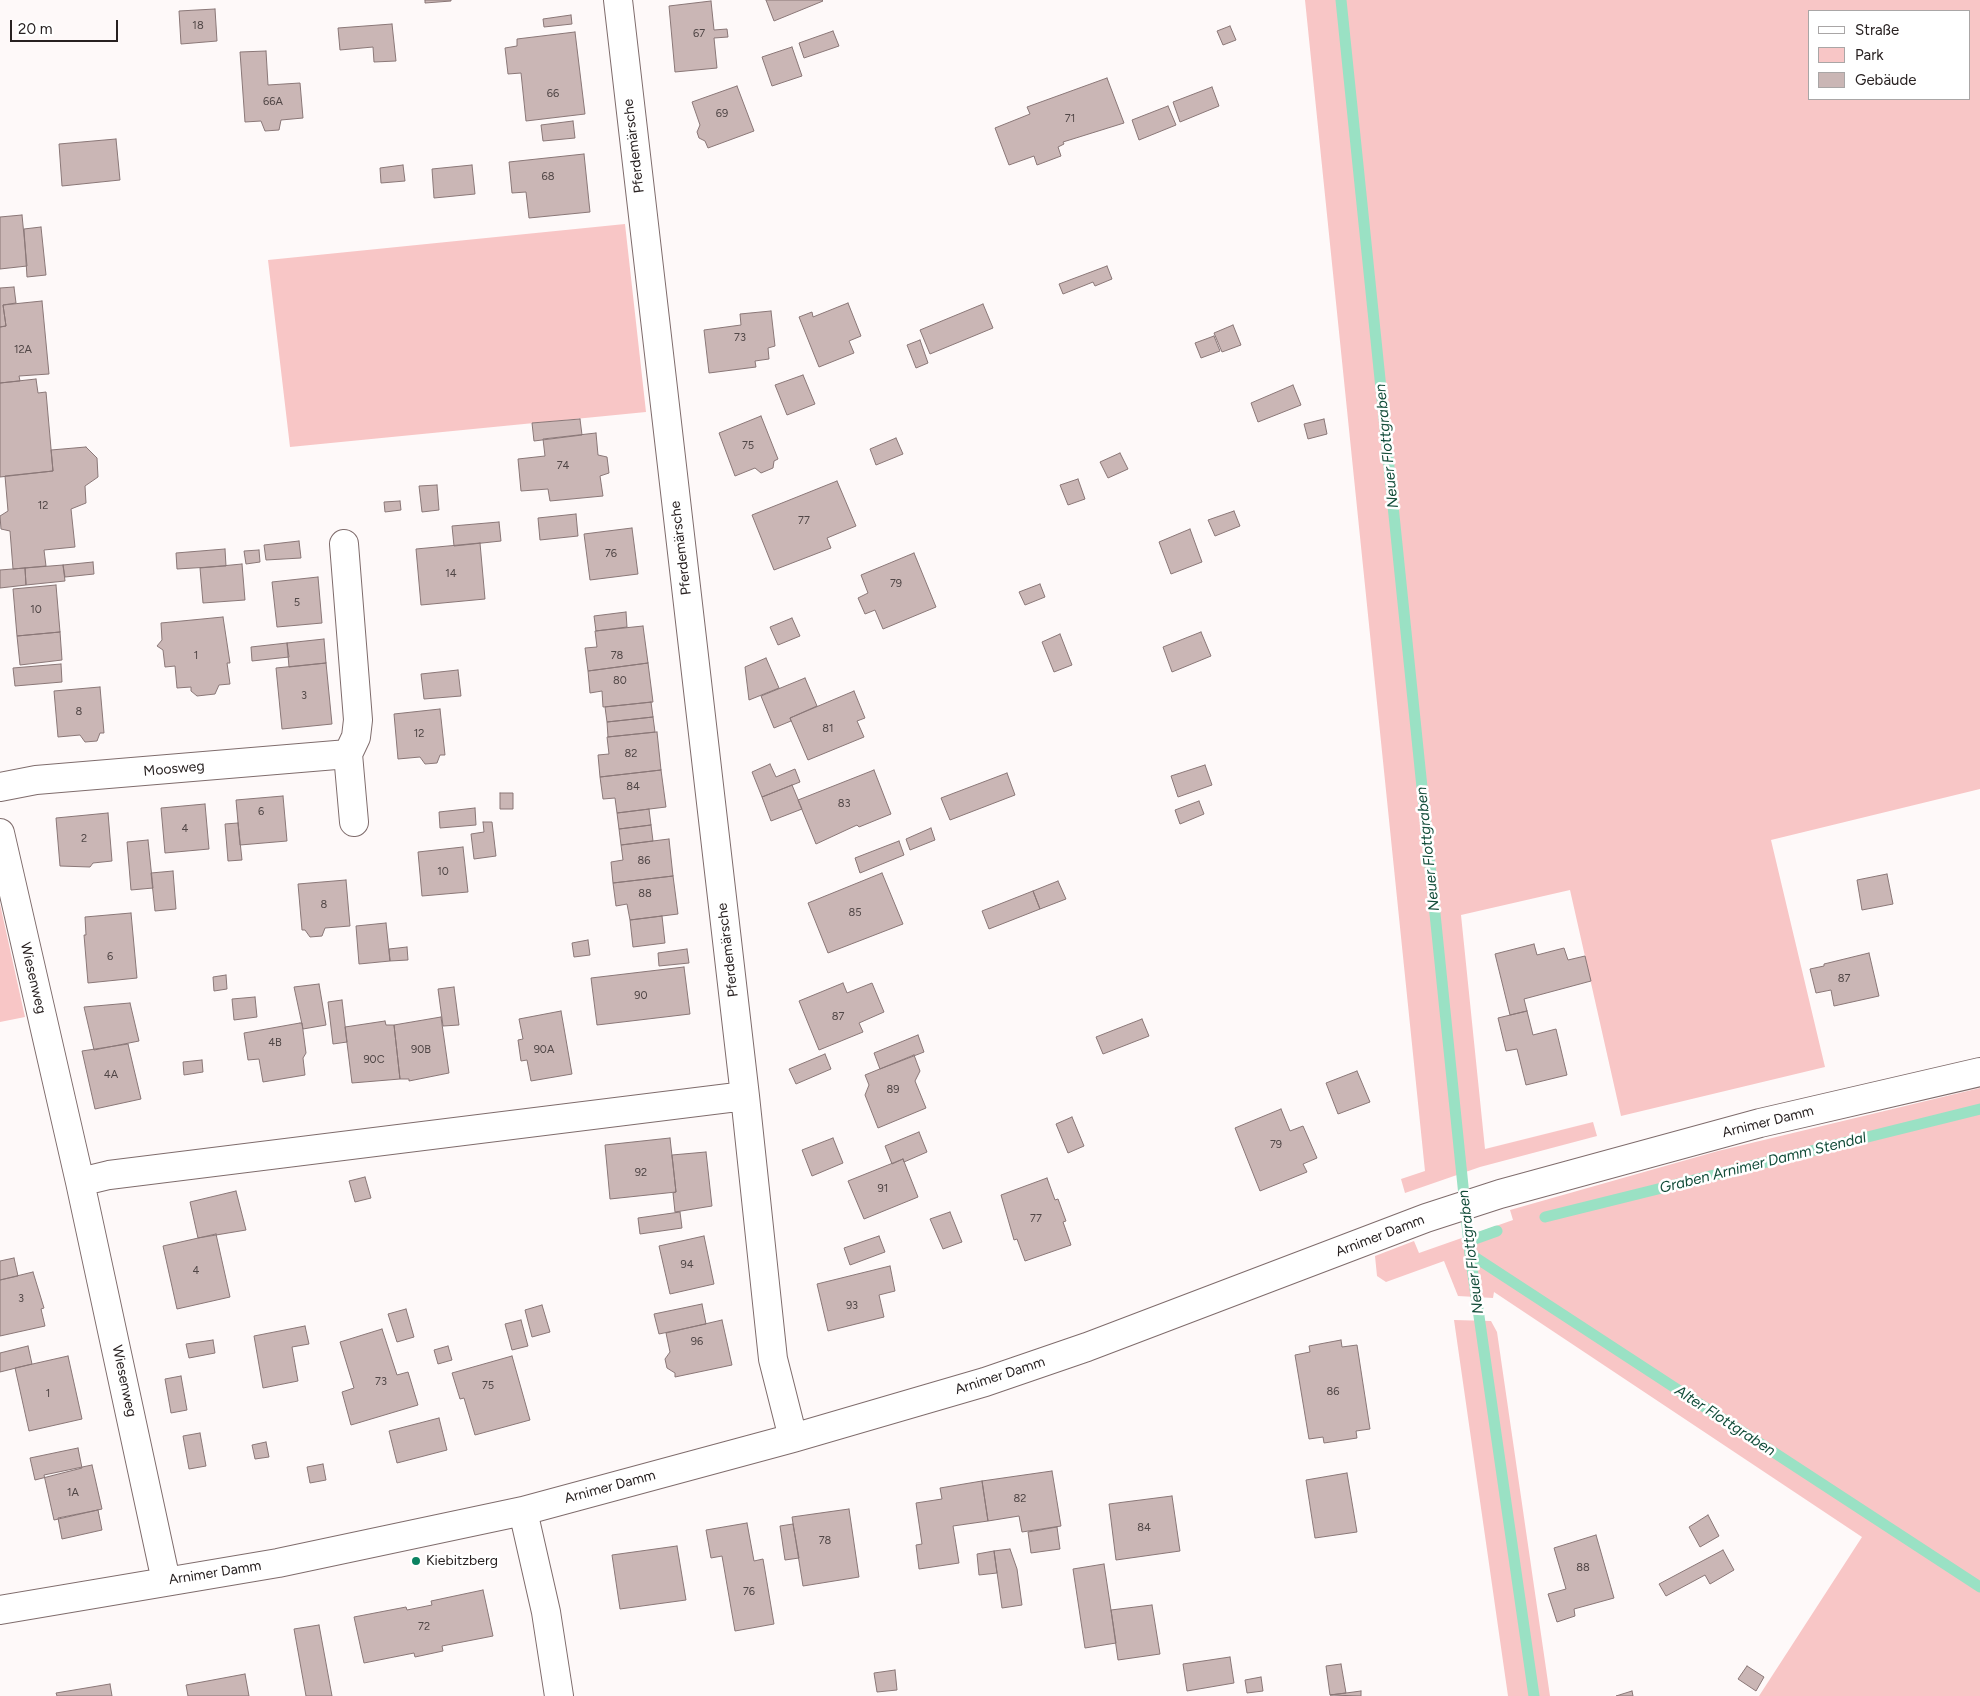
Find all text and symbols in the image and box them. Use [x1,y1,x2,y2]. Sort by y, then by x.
scale bar [12,10,120,42]
legend [1808,10,1970,100]
house number: 18 [192,19,204,33]
text: 20 m [18,20,52,38]
text: Straße [1855,21,1899,39]
house number: 67 [693,27,705,41]
text: Park [1855,46,1884,64]
text: Gebäude [1855,71,1916,89]
house number: 66 [547,87,559,101]
house number: 66A [263,95,283,109]
street label: Pferdemärsche [620,98,648,194]
house number: 69 [716,107,728,121]
house number: 71 [1065,112,1075,126]
house number: 68 [542,170,554,184]
house number: 73 [734,331,746,345]
house number: 12A [14,343,32,357]
water label: Neuer Flottgraben [1372,383,1402,509]
house number: 75 [742,439,754,453]
house number: 74 [557,459,569,473]
house number: 12 [38,499,48,513]
street label: Pferdemärsche [667,500,695,596]
house number: 77 [798,514,810,528]
house number: 76 [605,547,617,561]
house number: 14 [445,567,457,581]
house number: 79 [890,577,902,591]
house number: 5 [294,596,300,610]
house number: 10 [30,603,42,617]
house number: 1 [194,649,198,663]
house number: 78 [611,649,623,663]
house number: 80 [613,674,627,688]
house number: 3 [301,689,307,703]
house number: 8 [76,705,82,719]
house number: 81 [822,722,834,736]
house number: 12 [414,727,424,741]
house number: 82 [625,747,637,761]
street label: Moosweg [143,758,205,780]
house number: 84 [626,780,640,794]
water label: Neuer Flottgraben [1413,786,1443,912]
house number: 83 [838,797,850,811]
house number: 6 [258,805,264,819]
house number: 4 [182,822,188,836]
house number: 2 [81,832,87,846]
house number: 86 [638,854,650,868]
house number: 10 [437,865,449,879]
house number: 88 [638,887,652,901]
house number: 8 [321,898,327,912]
street label: Pferdemärsche [714,902,742,998]
house number: 85 [848,906,862,920]
street label: Wiesenweg [17,941,49,1015]
house number: 6 [107,950,113,964]
house number: 87 [1838,972,1850,986]
house number: 90 [634,989,648,1003]
house number: 87 [832,1010,844,1024]
house number: 4B [268,1036,282,1050]
house number: 90B [411,1043,431,1057]
house number: 90A [534,1043,554,1057]
house number: 90C [363,1053,385,1067]
house number: 4A [104,1068,118,1082]
house number: 89 [887,1083,899,1097]
street label: Arnimer Damm [1721,1103,1815,1141]
water label: Graben Arnimer Damm Stendal [1658,1129,1868,1197]
house number: 79 [1270,1138,1282,1152]
house number: 92 [635,1166,647,1180]
house number: 91 [878,1182,888,1196]
water label: Neuer Flottgraben [1454,1189,1488,1315]
street label: Arnimer Damm [1333,1211,1427,1261]
house number: 77 [1030,1212,1042,1226]
house number: 94 [680,1258,694,1272]
house number: 4 [193,1264,199,1278]
house number: 3 [18,1292,24,1306]
house number: 93 [846,1299,858,1313]
house number: 96 [691,1335,703,1349]
street label: Wiesenweg [108,1344,140,1418]
street label: Arnimer Damm [953,1354,1047,1398]
house number: 73 [375,1375,387,1389]
house number: 75 [482,1379,494,1393]
water label: Alter Flottgraben [1671,1382,1779,1460]
house number: 86 [1327,1385,1339,1399]
house number: 1 [46,1387,50,1401]
street label: Arnimer Damm [563,1467,657,1507]
house number: 1A [67,1486,79,1500]
house number: 82 [1014,1492,1026,1506]
house number: 84 [1137,1521,1151,1535]
house number: 78 [819,1534,831,1548]
place label: Kiebitzberg [426,1553,498,1569]
marker: Kiebitzberg [410,1555,422,1567]
street label: Arnimer Damm [167,1557,263,1589]
house number: 88 [1576,1561,1590,1575]
house number: 76 [743,1585,755,1599]
house number: 72 [418,1620,430,1634]

